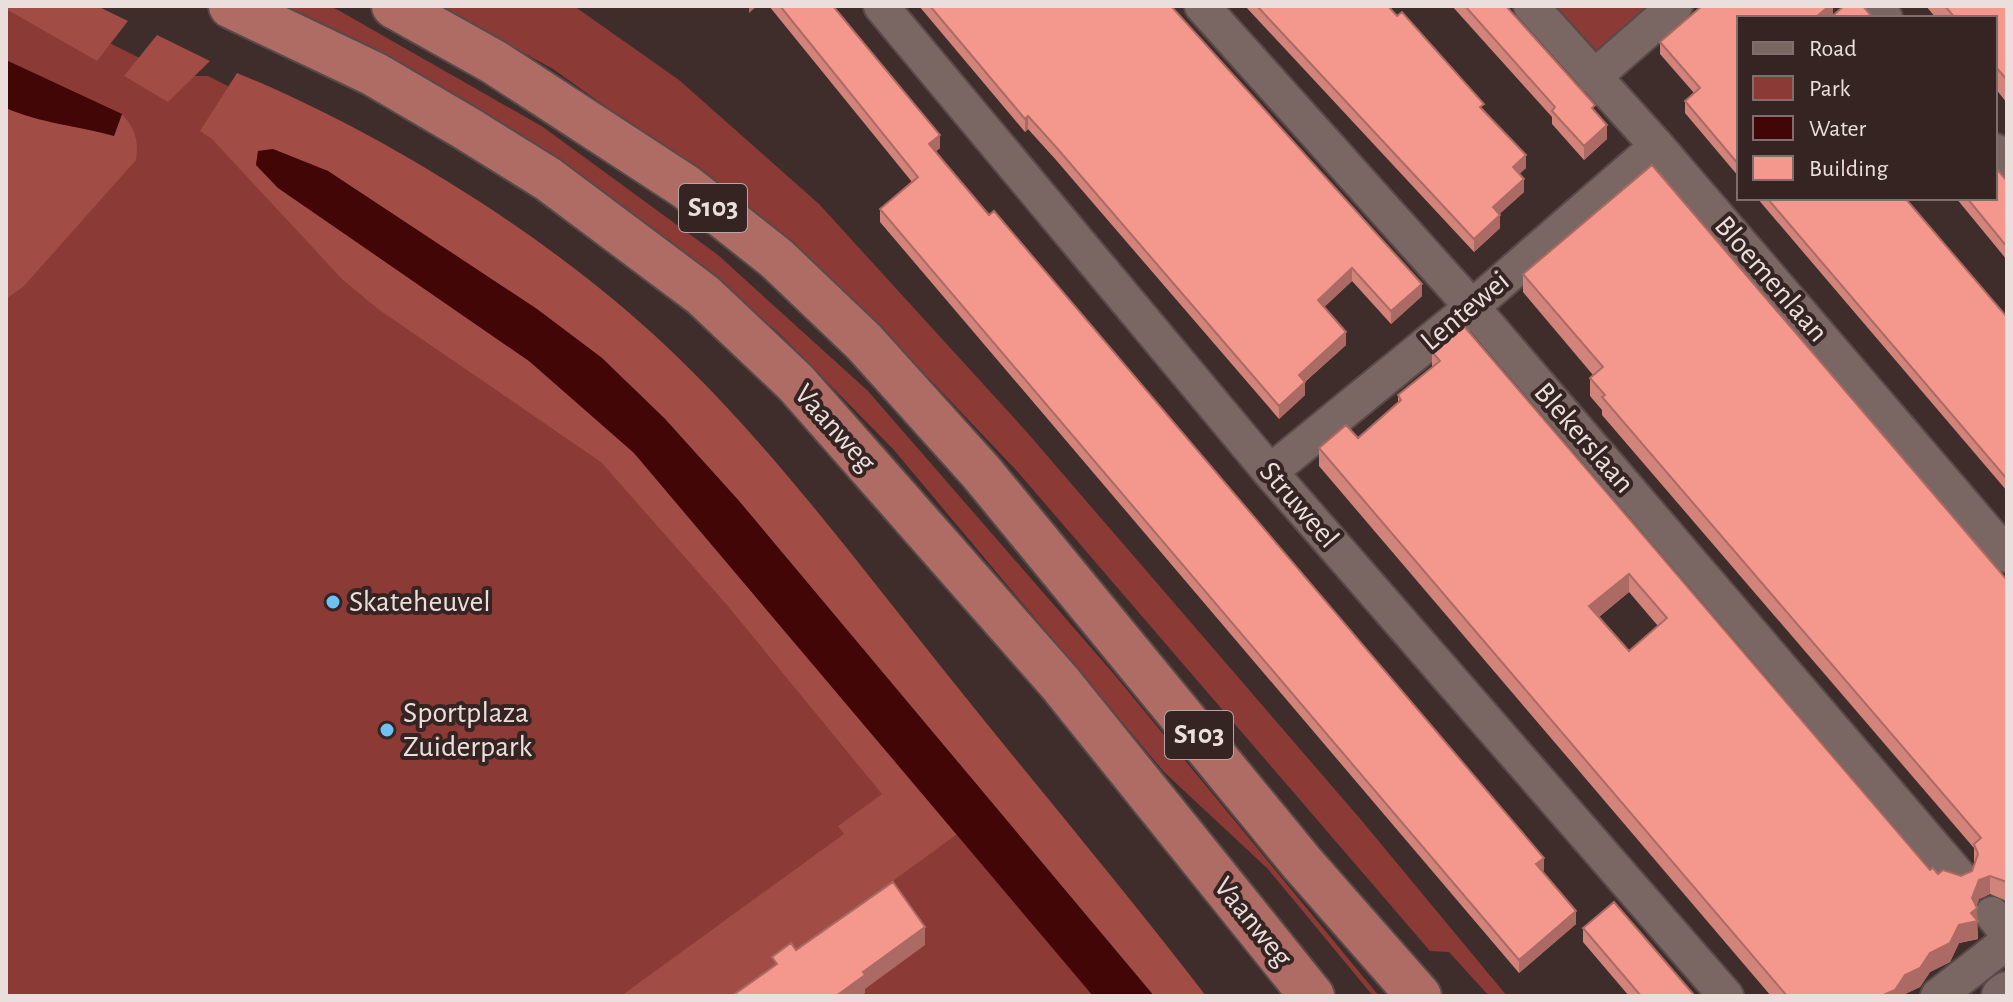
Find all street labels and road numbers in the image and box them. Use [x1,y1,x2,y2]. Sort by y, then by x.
road number: S103 [679,184,747,232]
street label: Bloemenlaan [1709,210,1833,348]
street label: Lentewei [1415,266,1515,356]
street label: Blekerslaan [1528,377,1640,499]
street label: Vaanweg [789,379,882,478]
street label: Struweel [1254,456,1344,554]
road number: S103 [1165,711,1233,759]
street label: Vaanweg [1208,872,1298,973]

